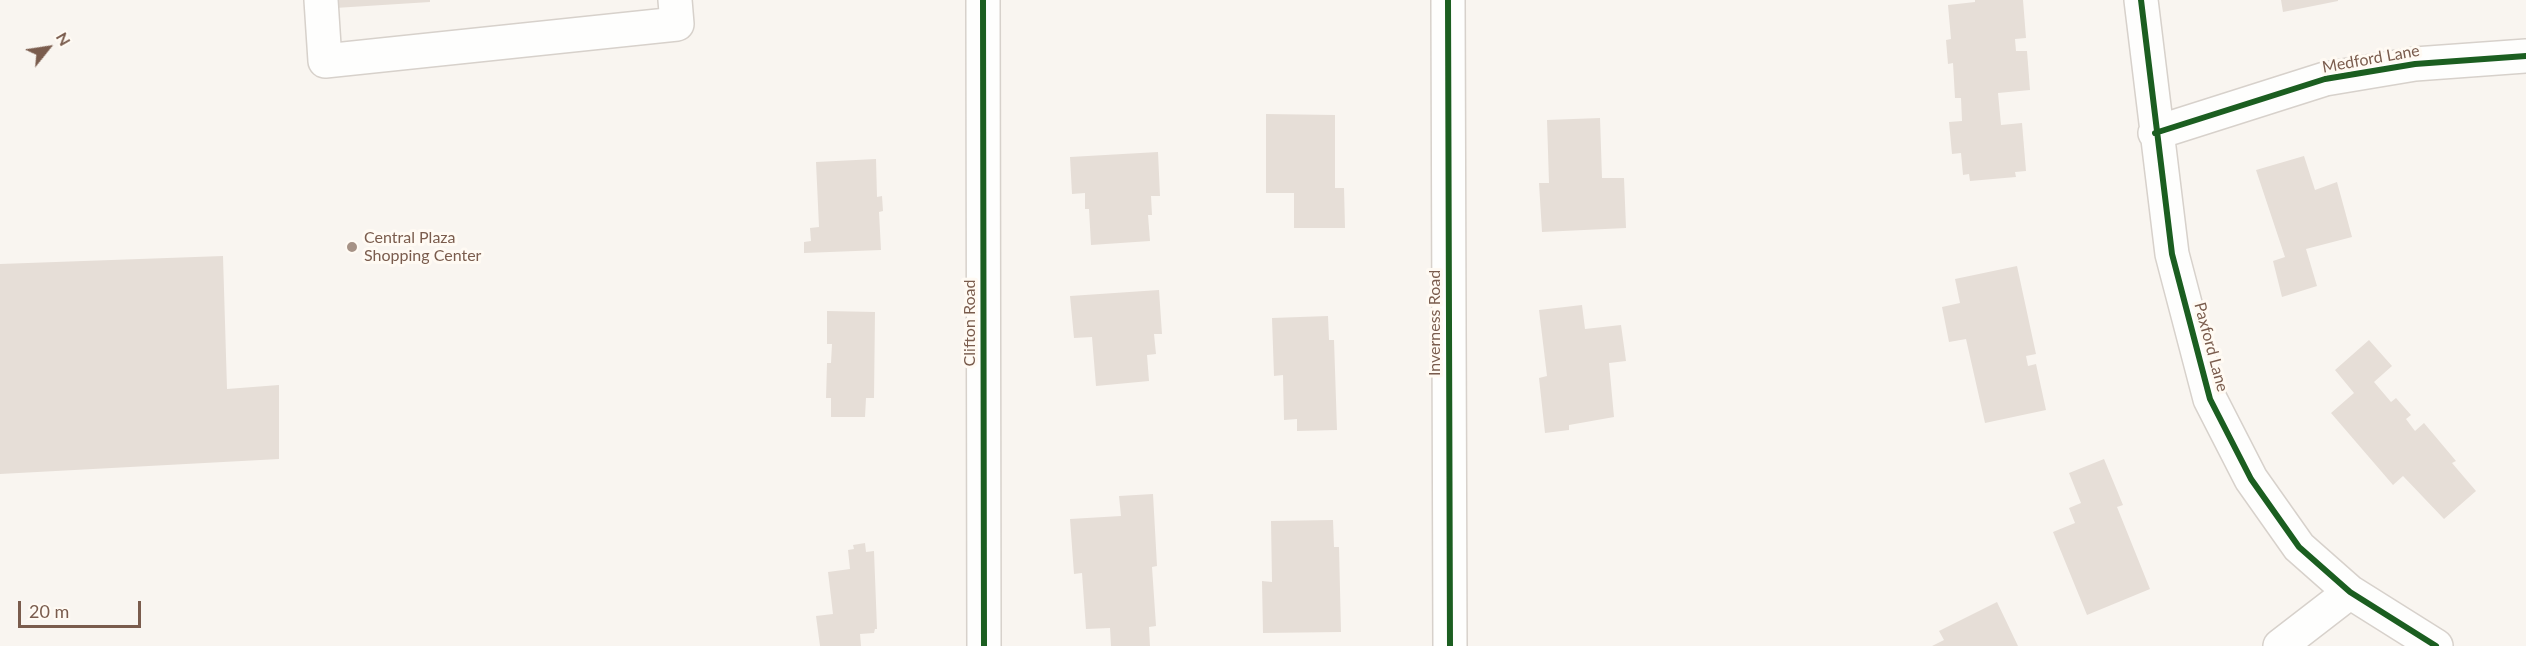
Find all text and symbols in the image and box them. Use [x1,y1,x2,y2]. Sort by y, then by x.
north arrow [18,18,78,78]
text: N [53,29,75,49]
street label: Medford Lane [2321,41,2421,77]
place label: Central Plaza Shopping Center [364,228,481,266]
marker: Central Plaza Shopping Center [345,240,359,254]
street label: Inverness Road [1425,270,1445,376]
street label: Clifton Road [960,280,980,366]
street label: Paxford Lane [2190,300,2232,394]
scale bar [21,589,144,627]
text: 20 m [29,600,69,622]

